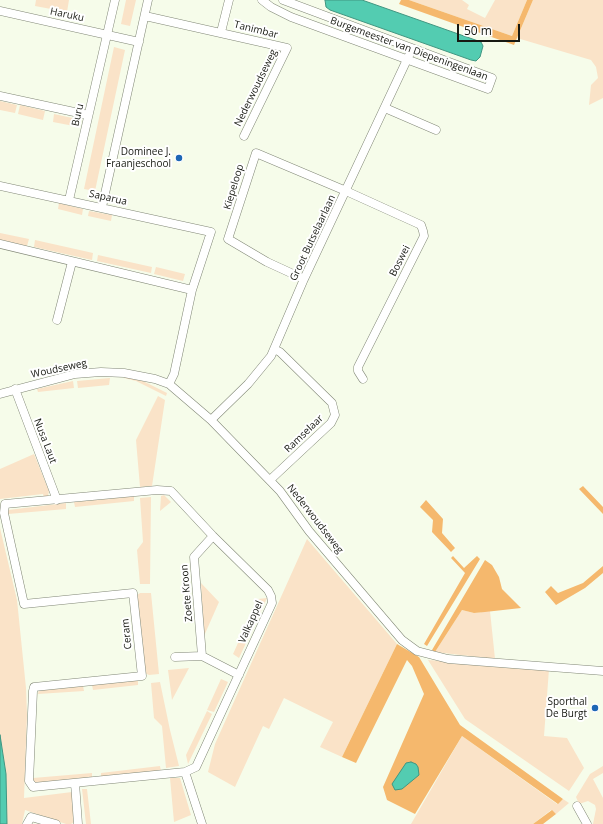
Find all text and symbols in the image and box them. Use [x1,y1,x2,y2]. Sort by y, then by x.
street label: Haruku [49,6,85,24]
street label: Burgemeester van Diepeningenlaan [328,15,490,83]
scale bar [459,16,522,42]
street label: Tanimbar [233,19,279,41]
text: 50 m [464,22,492,39]
street label: Nederwoudseweg [232,48,280,128]
street label: Buru [70,103,86,127]
place label: Dominee J. Fraanjeschool [106,146,171,170]
marker: Dominee J. Fraanjeschool [174,153,184,163]
street label: Kiepeloop [221,163,247,211]
street label: Saparua [88,188,128,208]
street label: Groot Butselaarlaan [288,193,338,283]
street label: Boswei [387,244,413,278]
street label: Woudseweg [30,357,88,381]
street label: Ramselaar [282,413,326,455]
street label: Nusa Laut [31,417,59,465]
street label: Nederwoudseweg [284,482,346,556]
street label: Zoete Kroon [179,564,195,622]
street label: Valkappel [236,599,266,645]
street label: Ceram [119,618,135,650]
place label: Sporthal De Burgt [546,696,587,720]
marker: Sporthal De Burgt [590,703,600,713]

